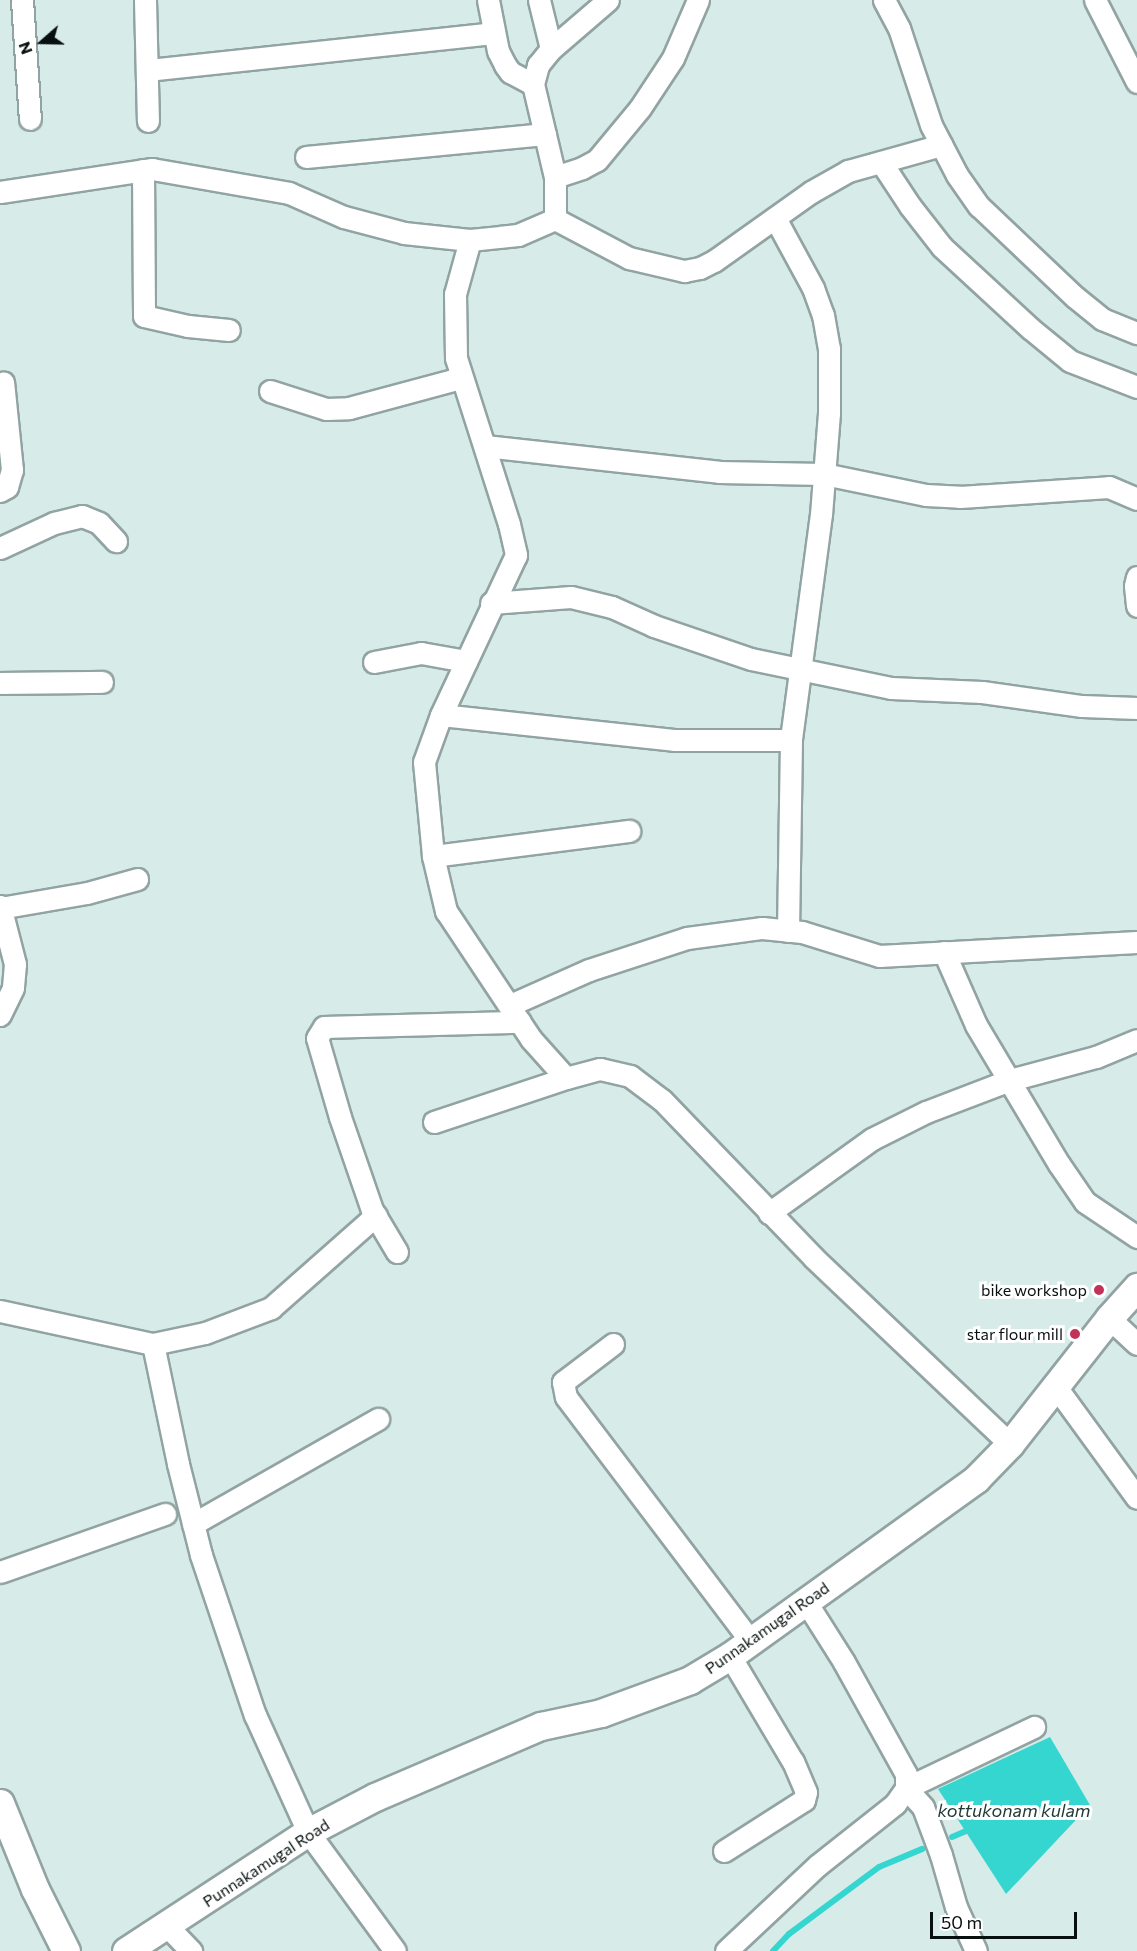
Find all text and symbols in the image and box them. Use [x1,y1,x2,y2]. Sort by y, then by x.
north arrow [12,12,72,72]
text: N [14,39,36,57]
place label: bike workshop [981,1280,1087,1300]
marker: bike workshop [1092,1283,1106,1297]
place label: star flour mill [967,1324,1063,1344]
marker: star flour mill [1068,1327,1082,1341]
street label: Punnakamugal Road [701,1578,833,1678]
water label: kottukonam kulam [937,1799,1091,1821]
street label: Punnakamugal Road [199,1815,333,1911]
scale bar [933,1900,1080,1938]
text: 50 m [941,1911,982,1933]

